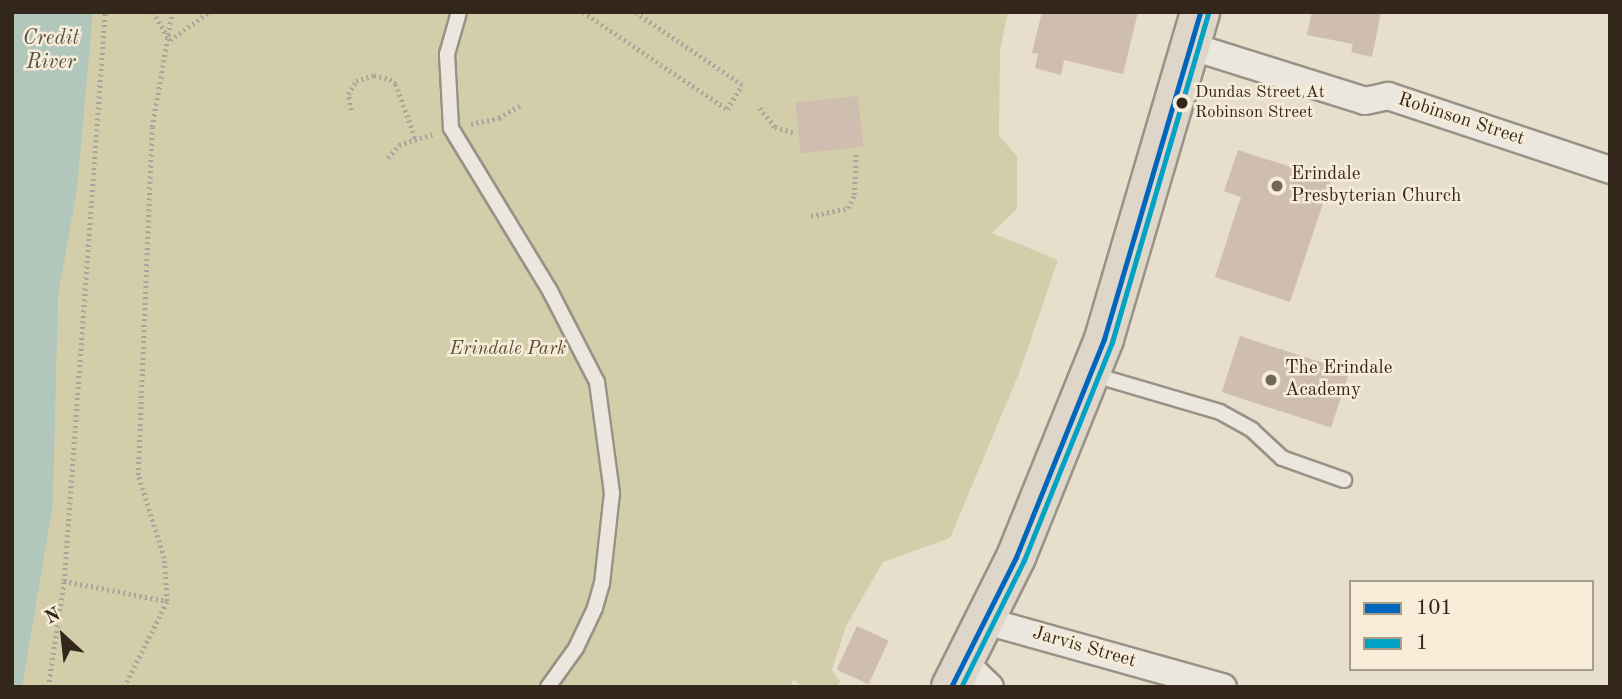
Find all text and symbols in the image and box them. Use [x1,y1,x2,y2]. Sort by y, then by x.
water label: Credit River [23,26,79,76]
place label: Dundas Street At Robinson Street [1195,83,1325,123]
street label: Robinson Street [1395,89,1527,151]
marker: Dundas Street At Robinson Street [1175,96,1189,110]
place label: Erindale Presbyterian Church [1291,164,1461,208]
marker: Erindale Presbyterian Church [1269,178,1285,194]
park label: Erindale Park [450,339,566,361]
place label: The Erindale Academy [1285,358,1392,402]
marker: The Erindale Academy [1263,372,1279,388]
legend [1349,580,1594,671]
text: 101 [1416,598,1453,619]
north arrow [28,601,98,671]
text: N [42,605,64,629]
street label: Jarvis Street [1030,622,1138,674]
text: 1 [1416,633,1428,654]

